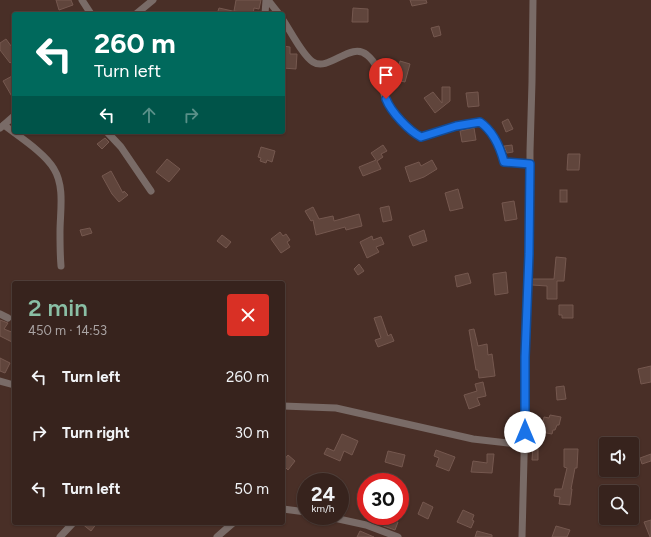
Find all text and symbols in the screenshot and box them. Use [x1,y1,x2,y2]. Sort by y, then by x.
text: 260 m [94,26,176,60]
icon: left [28,28,80,80]
pin [369,58,403,99]
text: Turn left [94,60,161,82]
icon: arrive [375,64,397,86]
icon: left [96,104,118,126]
icon: ahead [138,104,160,126]
icon: right [180,104,202,126]
text: 2 min [28,293,88,322]
button: close [227,294,269,336]
text: 450 m · 14:53 [28,323,107,338]
icon: left [28,366,50,388]
text: Turn left [62,368,120,386]
text: 260 m [226,368,269,386]
position arrow [504,411,546,453]
icon: right [28,422,50,444]
text: Turn right [62,424,130,442]
text: 30 m [235,424,269,442]
map controls [599,437,639,525]
button: sound [599,437,639,477]
speed limit sign: 30 [357,473,409,525]
icon: left [28,478,50,500]
text: Turn left [62,480,120,498]
text: 50 m [234,480,269,498]
text: 24 [311,482,335,506]
button: search [599,485,639,525]
text: km/h [312,502,334,515]

